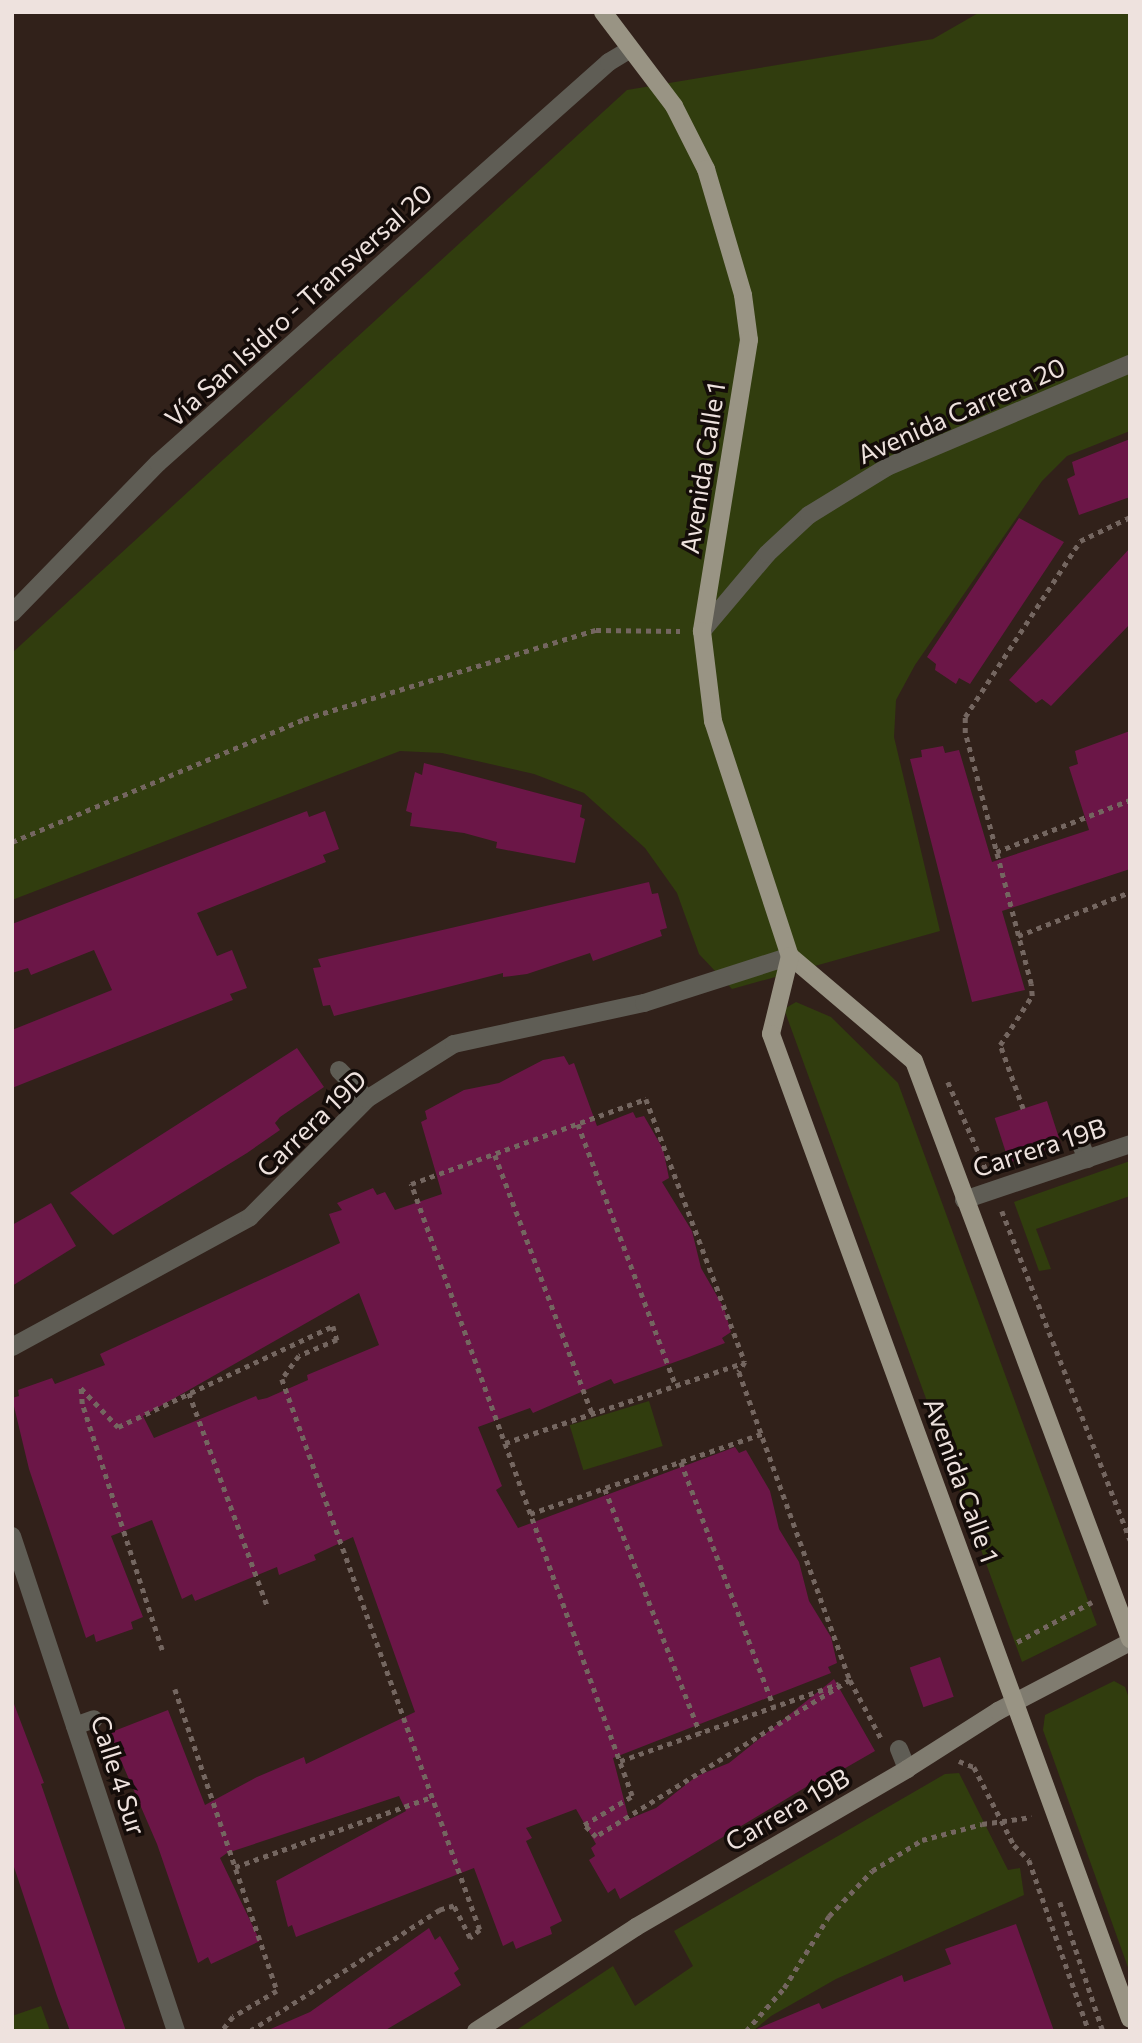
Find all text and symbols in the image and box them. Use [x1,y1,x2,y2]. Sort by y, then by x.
street label: Vía San Isidro - Transversal 20 [158,177,438,433]
street label: Avenida Carrera 20 [852,350,1070,470]
street label: Avenida Calle 1 [673,380,731,556]
street label: Carrera 19D [250,1063,372,1183]
street label: Carrera 19B [969,1111,1109,1183]
street label: Avenida Calle 1 [918,1393,1006,1567]
street label: Calle 4 Sur [85,1711,153,1839]
street label: Carrera 19B [720,1761,854,1857]

